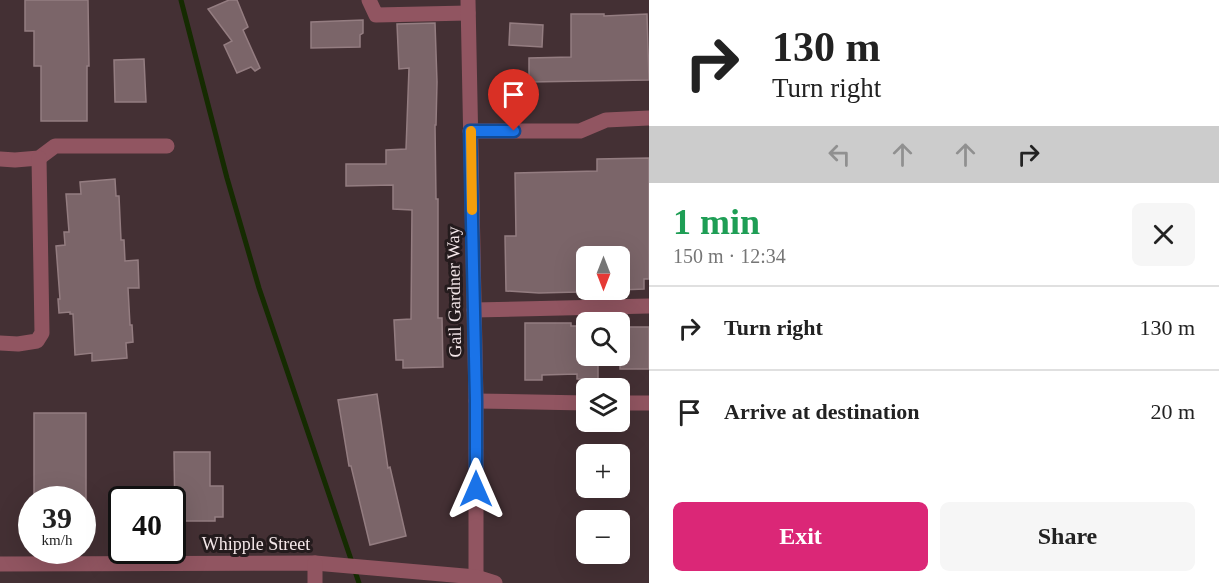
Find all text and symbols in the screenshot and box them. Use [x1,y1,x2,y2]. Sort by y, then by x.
icon: right [673,24,751,102]
text: 130 m [772,24,881,70]
pin [488,69,539,131]
text: Turn right [772,73,881,103]
icon: arrive [497,78,530,111]
icon: left [823,138,856,171]
icon: ahead [886,138,919,171]
icon: ahead [949,138,982,171]
icon: right [1012,138,1045,171]
text: 1 min [673,202,760,242]
button: close [1132,203,1195,266]
street label: Gail Gardner Way [443,226,465,358]
text: 150 m · 12:34 [673,245,786,267]
north arrow [576,246,630,300]
map controls [576,246,630,564]
button: search [576,312,630,366]
icon: right [673,312,706,345]
text: Turn right [724,315,823,340]
text: 130 m [1139,315,1195,340]
button: layers [576,378,630,432]
icon: arrive [673,396,706,429]
text: Arrive at destination [724,399,920,424]
text: 20 m [1150,399,1195,424]
button: + [576,444,630,498]
position arrow [444,457,508,521]
speed limit sign: 40 [108,486,186,564]
text: 39 [42,501,72,534]
button: Exit [673,502,928,571]
button: Share [940,502,1195,571]
button: − [576,510,630,564]
text: km/h [42,532,72,548]
street label: Whipple Street [202,534,310,554]

